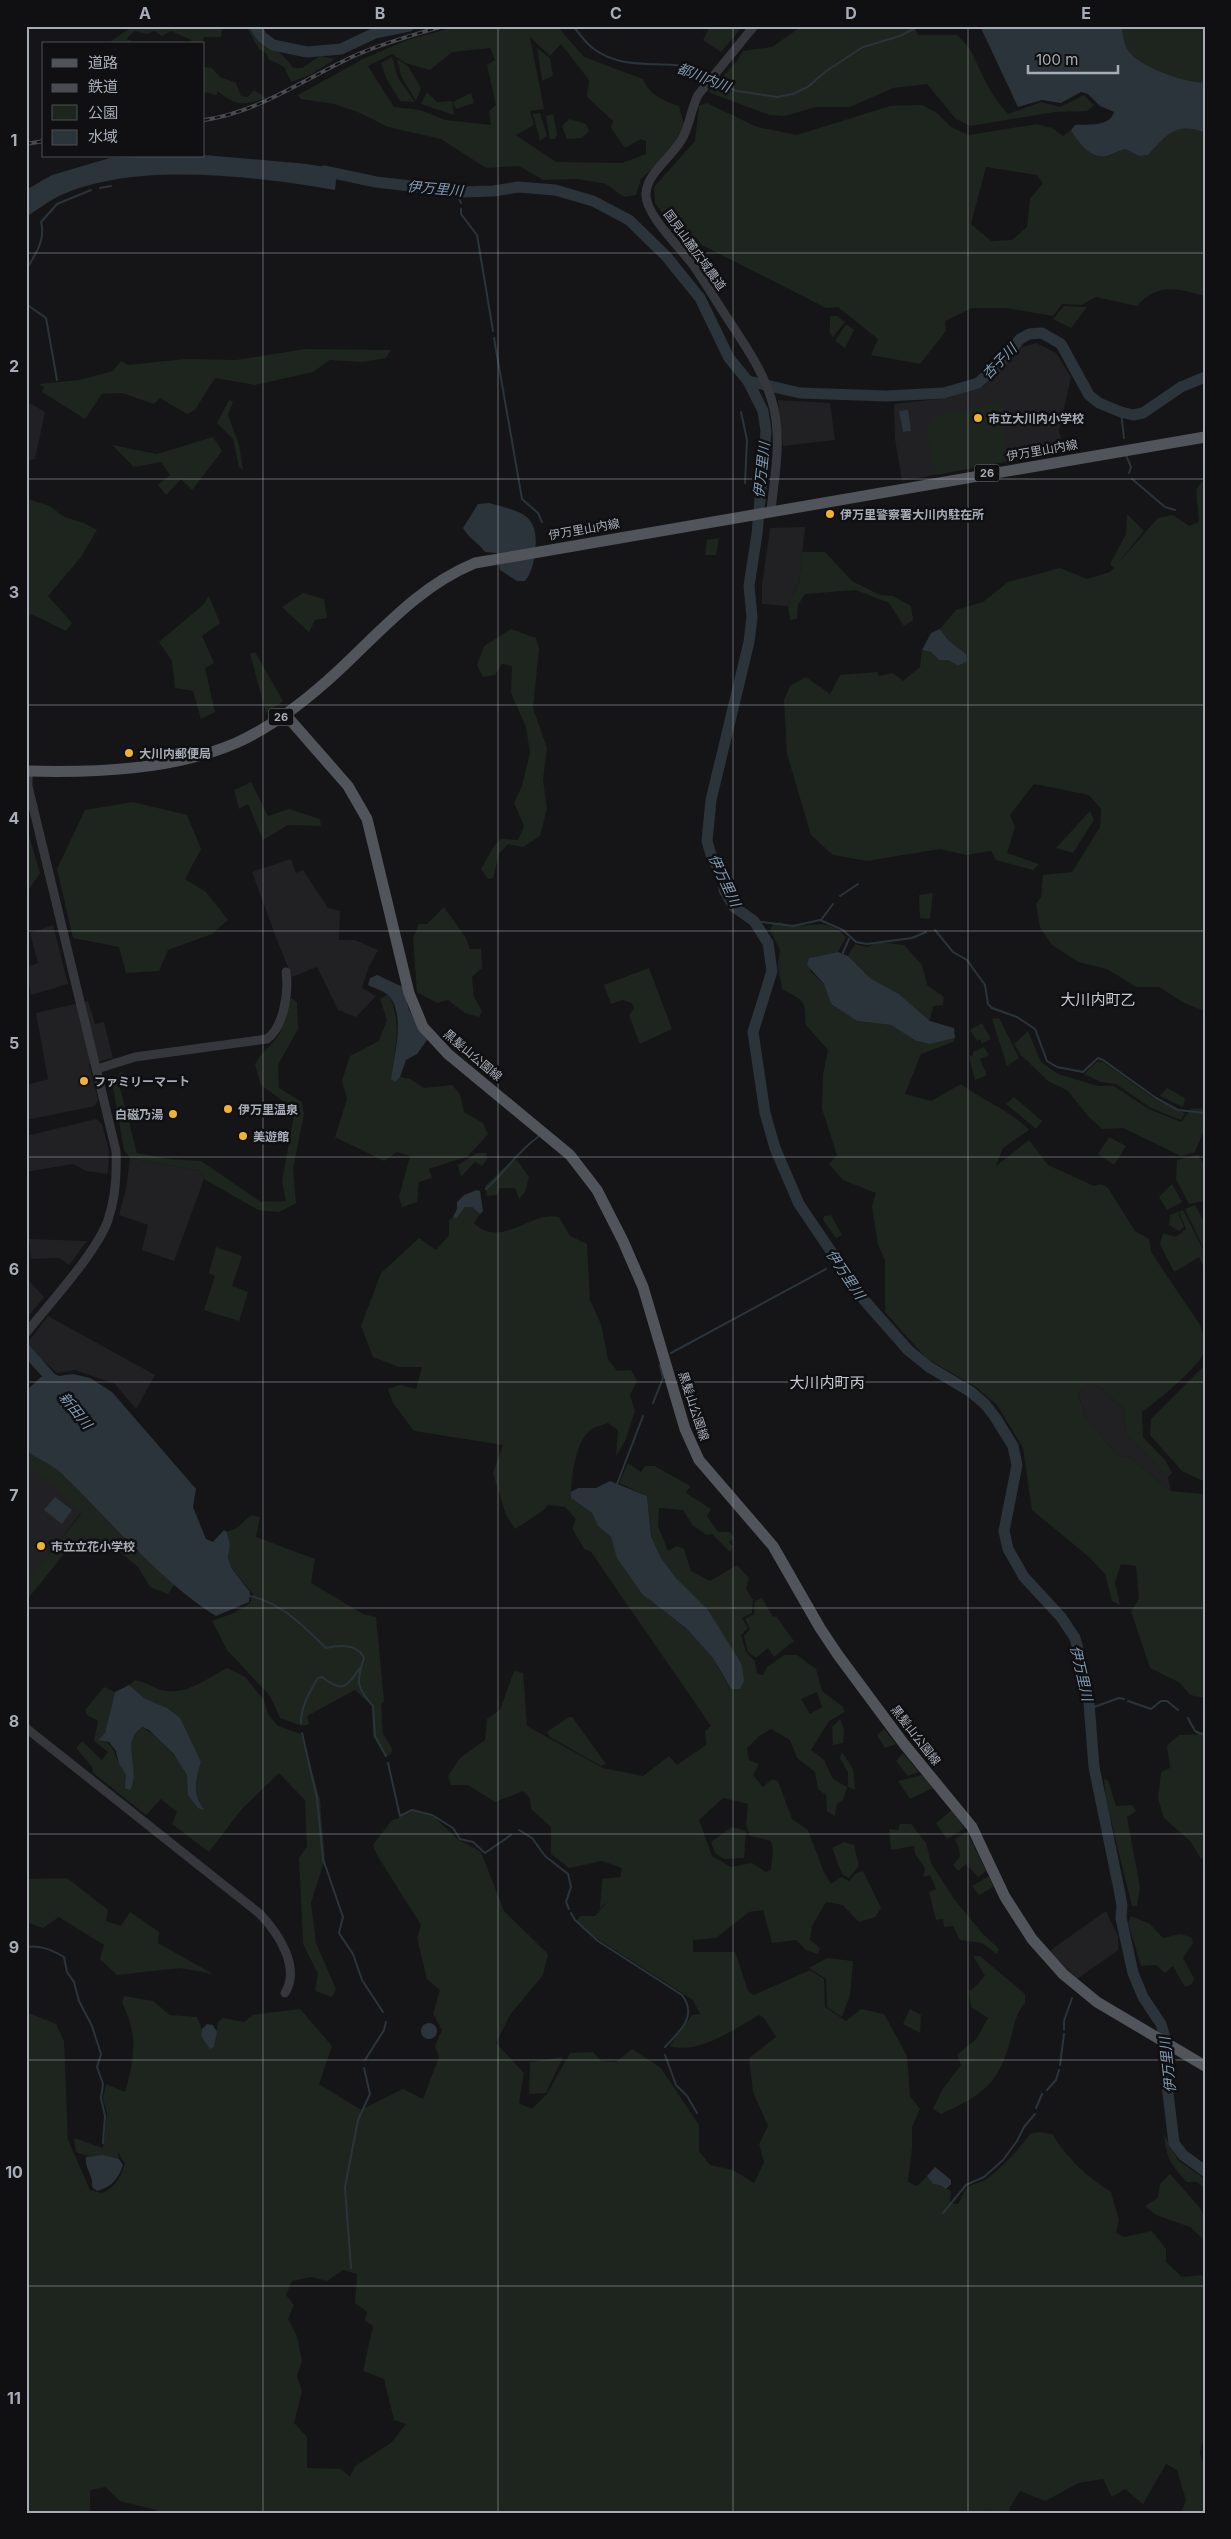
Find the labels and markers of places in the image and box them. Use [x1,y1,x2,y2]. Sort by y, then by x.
place label: 市立大川内小学校 [988,411,1084,426]
marker: 市立大川内小学校 [972,412,984,424]
place label: 伊万里警察署大川内駐在所 [840,507,984,522]
marker: 伊万里警察署大川内駐在所 [824,508,836,520]
place label: 大川内郵便局 [139,746,211,761]
marker: 大川内郵便局 [123,747,135,759]
place label: ファミリーマート [94,1074,190,1089]
marker: ファミリーマート [78,1075,90,1087]
place label: 伊万里温泉 [238,1102,298,1117]
marker: 伊万里温泉 [222,1103,234,1115]
place label: 白磁乃湯 [115,1107,163,1122]
marker: 白磁乃湯 [167,1108,179,1120]
place label: 美遊館 [253,1129,289,1144]
marker: 美遊館 [237,1130,249,1142]
place label: 市立立花小学校 [51,1539,135,1554]
marker: 市立立花小学校 [35,1540,47,1552]

